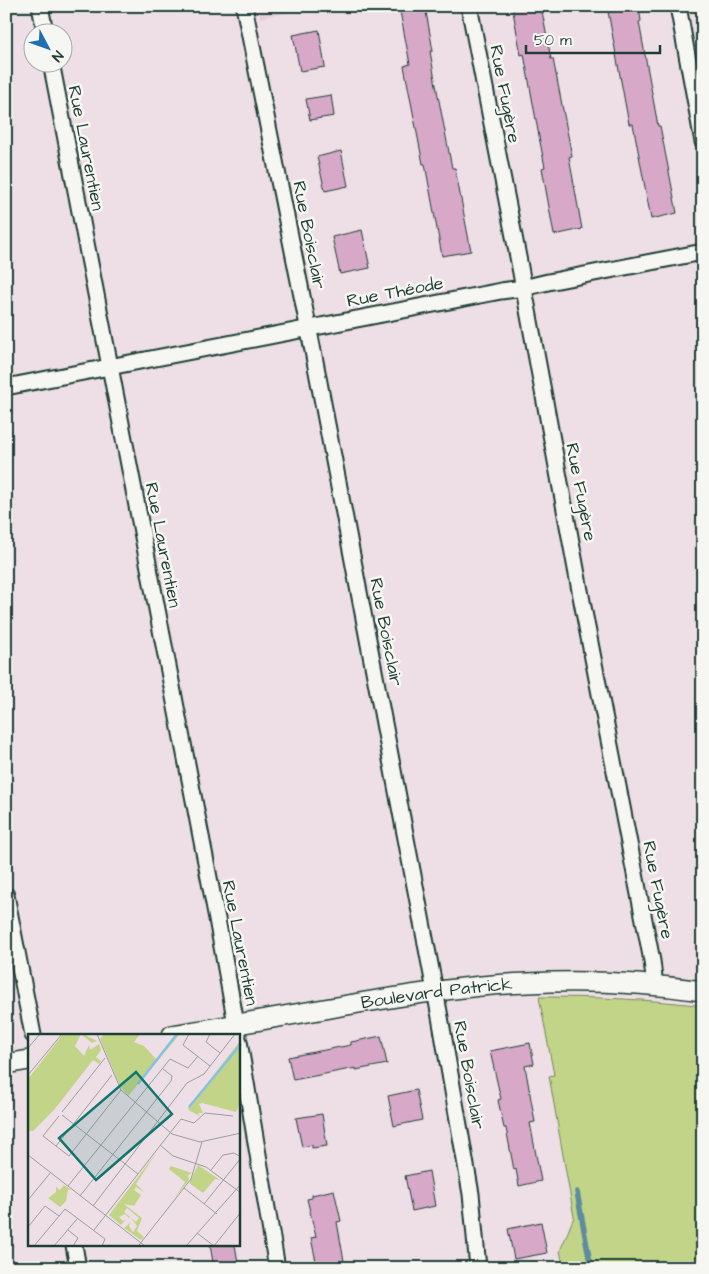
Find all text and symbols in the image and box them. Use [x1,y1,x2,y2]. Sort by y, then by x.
north arrow [22,22,72,72]
scale bar [526,22,660,54]
text: 50 m [534,30,572,51]
street label: Rue Fugère [482,43,527,146]
text: N [46,46,67,66]
street label: Rue Laurentien [62,83,110,213]
street label: Rue Boisclair [286,179,332,291]
street label: Rue Théode [345,270,446,314]
street label: Rue Fugère [558,441,603,544]
street label: Rue Laurentien [139,480,187,610]
street label: Rue Boisclair [363,576,409,688]
street label: Rue Fugère [635,839,680,942]
street label: Rue Laurentien [216,878,264,1008]
street label: Boulevard Patrick [359,971,513,1015]
street label: Rue Boisclair [447,1019,491,1131]
inset map [28,1034,240,1246]

